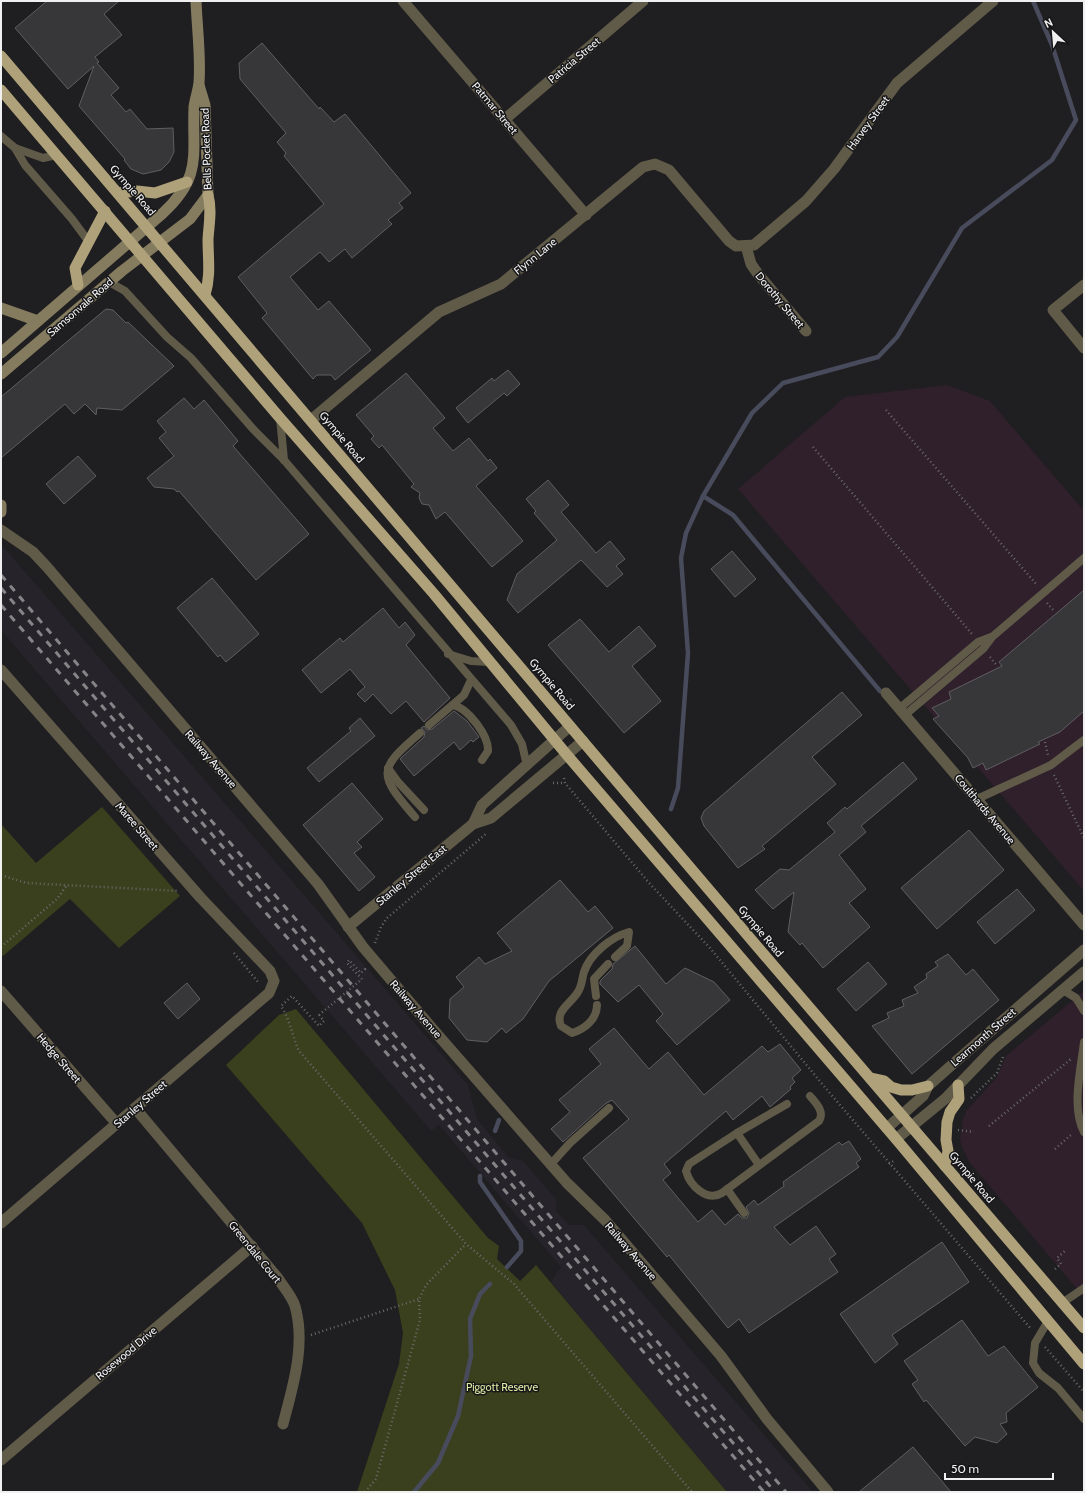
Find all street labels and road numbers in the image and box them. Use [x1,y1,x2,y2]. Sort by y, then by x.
street label: Patricia Street [545,34,603,86]
street label: Patmar Street [469,79,521,137]
street label: Harvey Street [844,93,893,153]
street label: Bells Pocket Road [198,108,214,190]
street label: Gympie Road [107,162,159,218]
street label: Flynn Lane [511,234,560,278]
street label: Dorothy Street [752,269,808,331]
street label: Samsonvale Road [44,274,116,340]
street label: Gympie Road [316,408,368,466]
street label: Gympie Road [526,655,578,713]
street label: Railway Avenue [182,727,240,791]
street label: Coulthards Avenue [952,771,1019,847]
street label: Maree Street [112,799,162,853]
street label: Stanley Street East [373,841,449,909]
street label: Gympie Road [735,902,787,960]
street label: Railway Avenue [387,977,445,1041]
street label: Learmonth Street [947,1005,1019,1069]
street label: Hedge Street [34,1030,85,1086]
street label: Stanley Street [111,1077,170,1131]
street label: Gympie Road [946,1148,998,1206]
street label: Greendale Court [226,1218,284,1286]
street label: Railway Avenue [602,1219,660,1283]
street label: Rosewood Drive [92,1323,160,1383]

